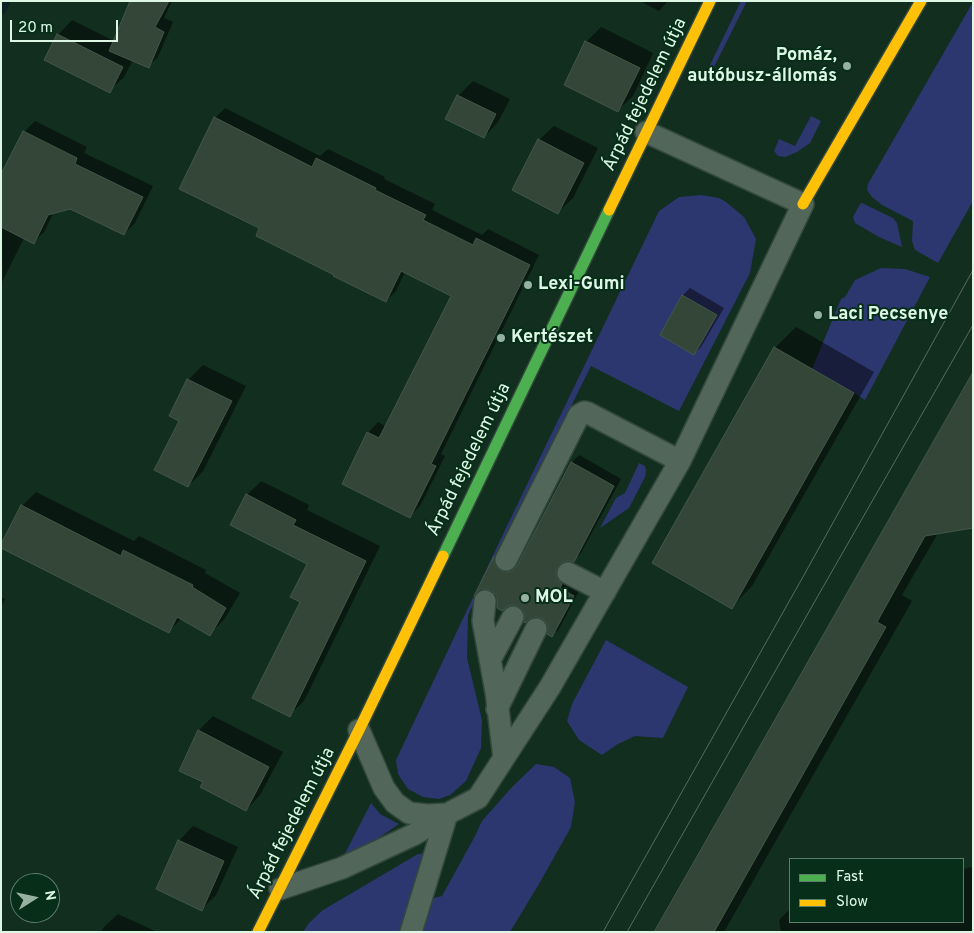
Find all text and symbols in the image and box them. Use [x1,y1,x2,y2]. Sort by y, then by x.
scale bar [12,10,120,42]
street label: Árpád fejedelem útja [600,15,692,175]
text: 20 m [18,19,53,38]
place label: Pomáz, autóbusz-állomás [687,45,837,88]
marker: Pomáz, autóbusz-állomás [841,60,853,72]
place label: Lexi-Gumi [538,274,625,296]
marker: Lexi-Gumi [522,279,534,291]
place label: Laci Pecsenye [828,304,948,326]
marker: Laci Pecsenye [812,309,824,321]
place label: Kertészet [511,327,593,349]
marker: Kertészet [495,332,507,344]
street label: Árpád fejedelem útja [424,380,516,540]
place label: MOL [535,587,573,609]
marker: MOL [519,592,531,604]
street label: Árpád fejedelem útja [245,744,341,904]
legend [789,858,964,923]
text: Fast [836,868,864,887]
north arrow [10,873,60,923]
text: N [40,889,59,902]
text: Slow [836,893,868,912]

